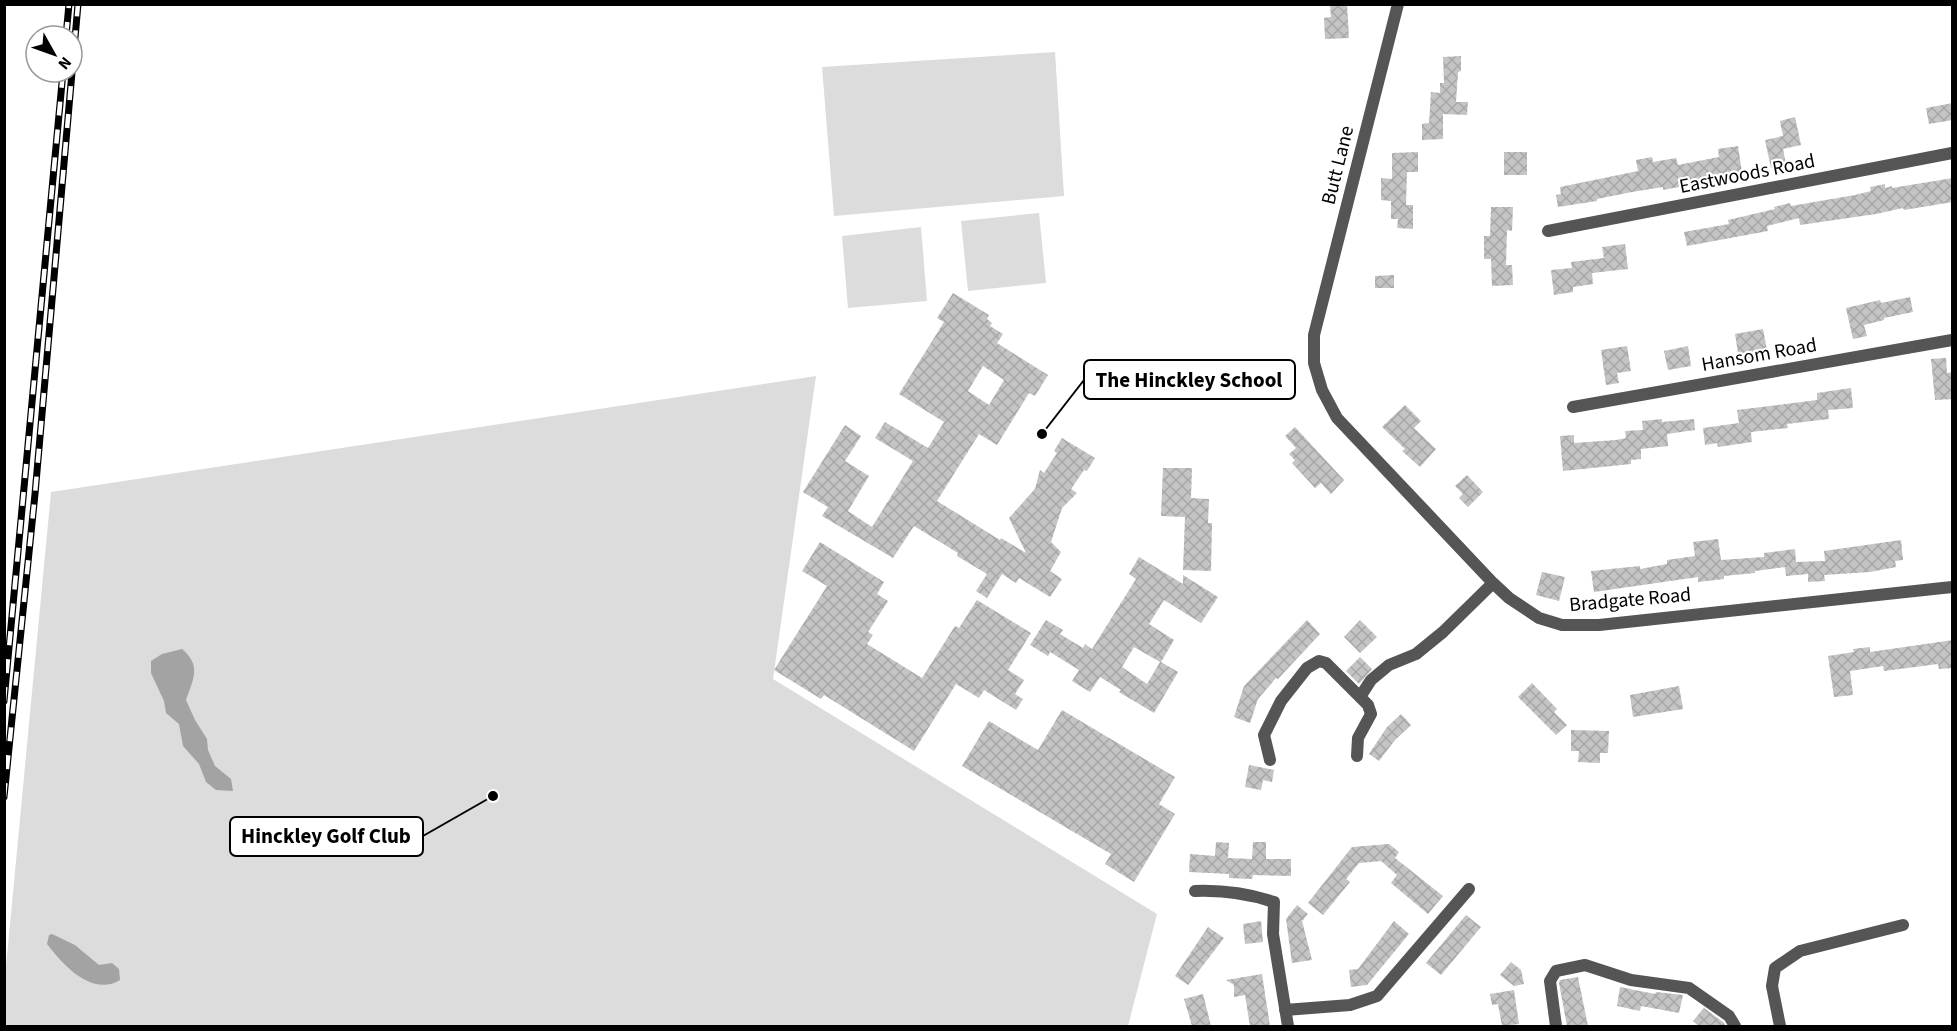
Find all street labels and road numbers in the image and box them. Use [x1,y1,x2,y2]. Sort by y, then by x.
street label: Butt Lane [1315,123,1361,208]
street label: Eastwoods Road [1677,147,1817,201]
street label: Hansom Road [1699,331,1819,379]
street label: Bradgate Road [1568,581,1692,619]

